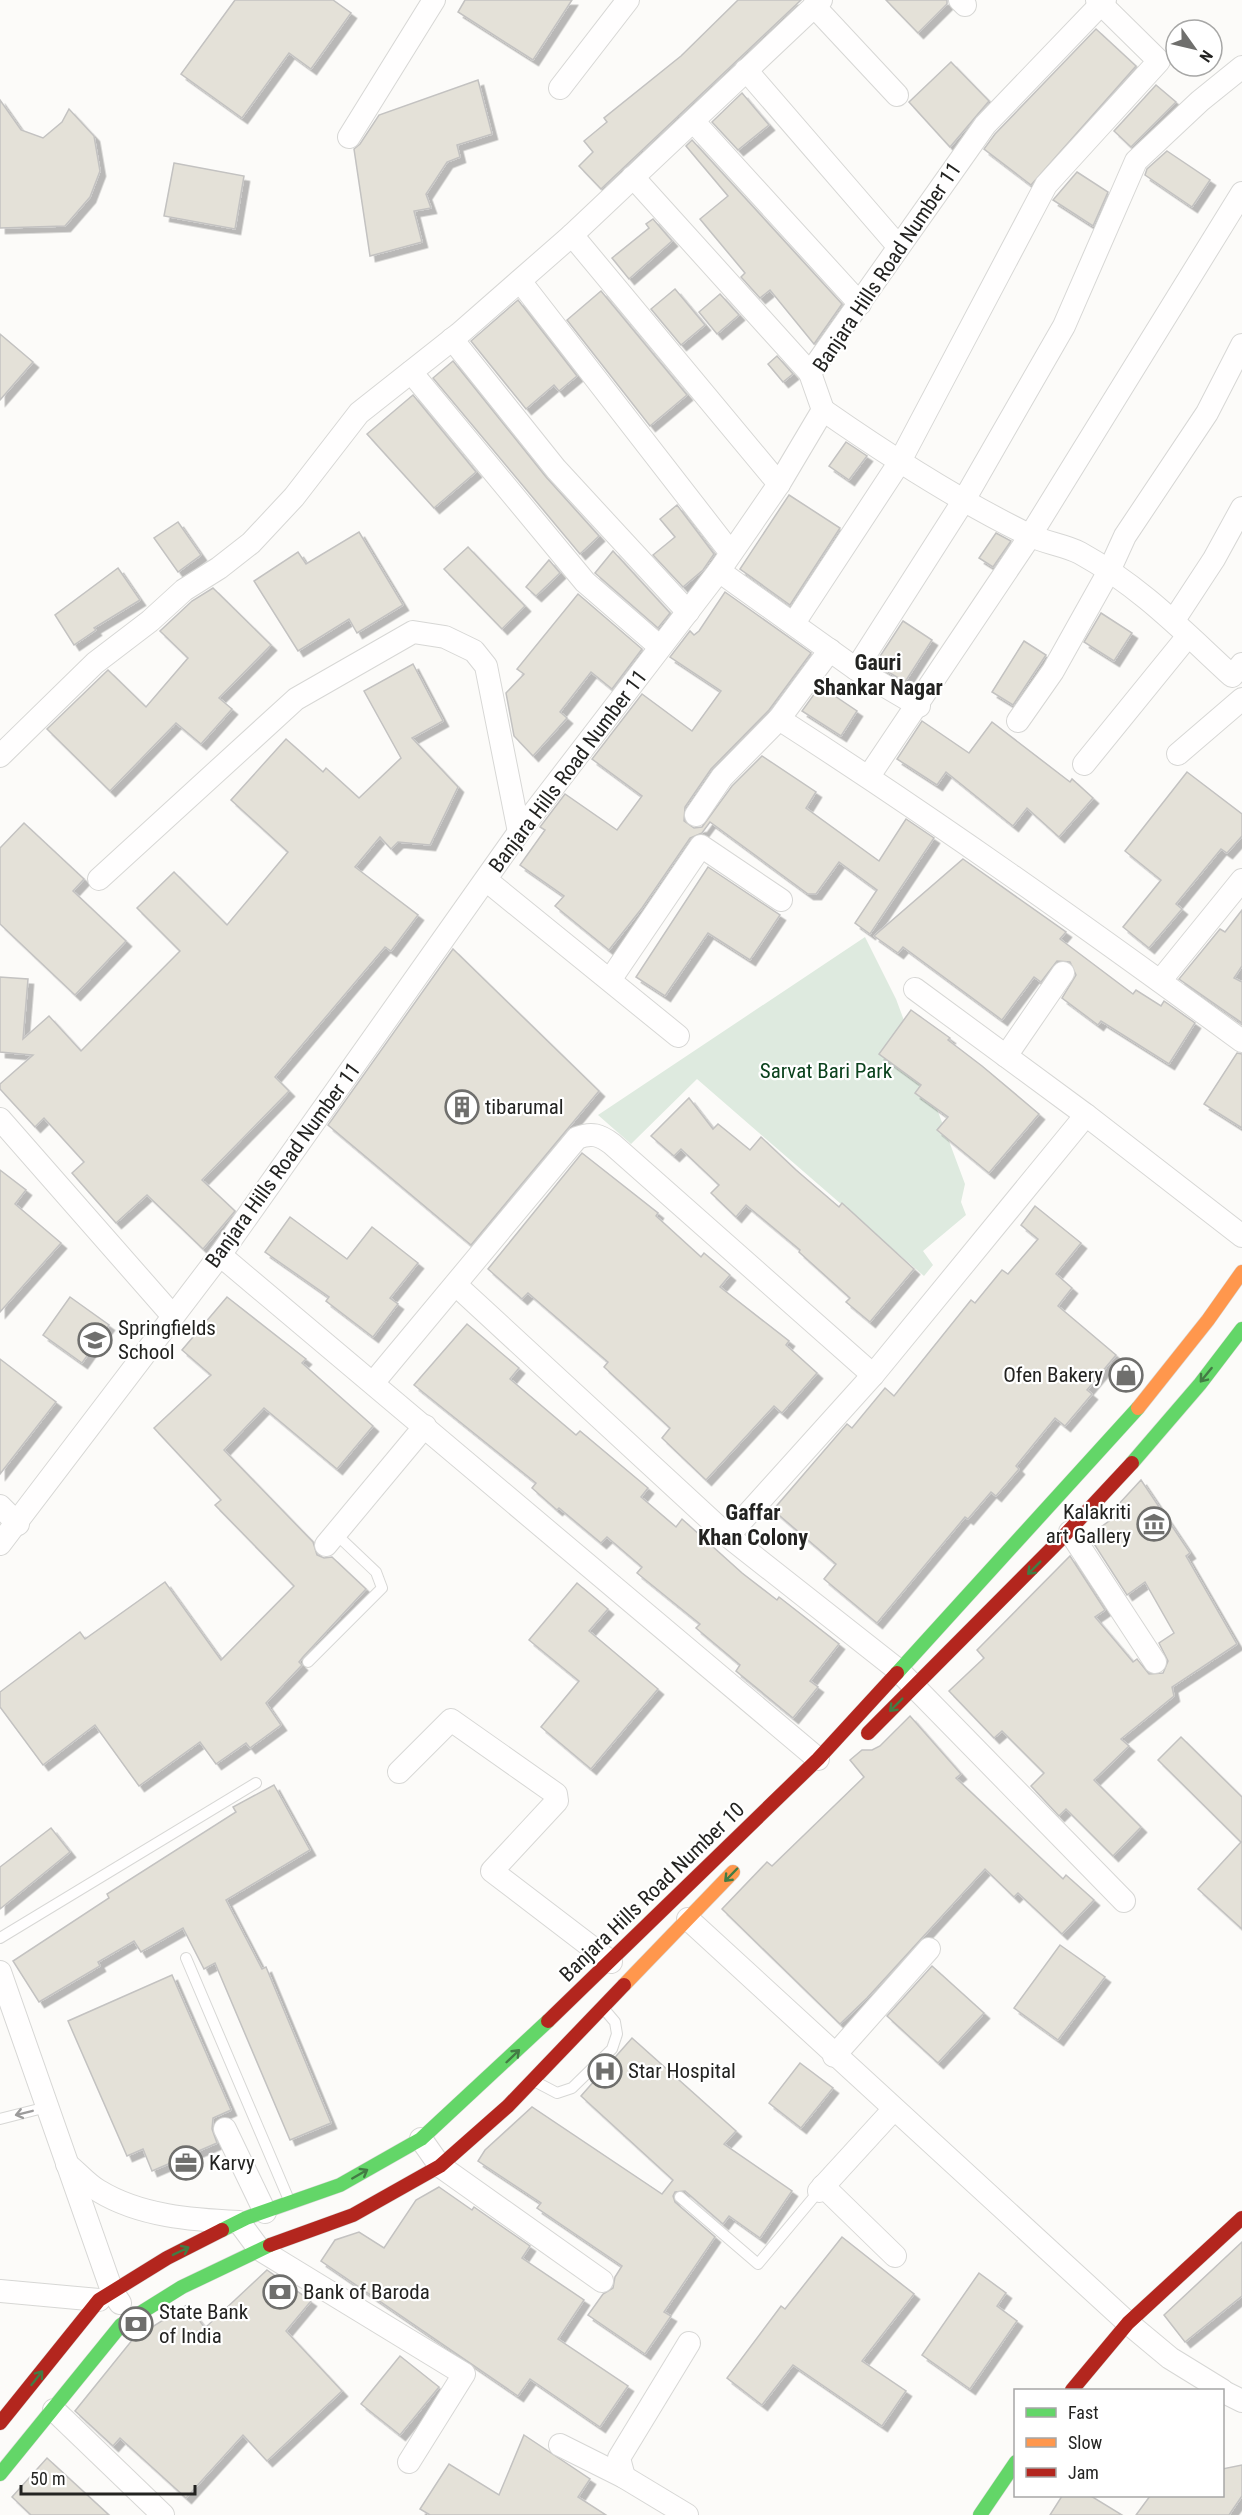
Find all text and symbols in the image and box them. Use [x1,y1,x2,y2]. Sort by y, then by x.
north arrow [1164,18,1224,78]
text: N [1195,47,1217,65]
street label: Banjara Hills Road Number 11 [808,158,966,376]
district label: Gauri Shankar Nagar [813,650,943,700]
street label: Banjara Hills Road Number 11 [484,665,652,877]
street label: Banjara Hills Road Number 11 [201,1058,365,1272]
park label: Sarvat Bari Park [760,1059,893,1083]
building icon: tibarumal [444,1089,480,1125]
place label: tibarumal [485,1095,564,1119]
place label: Springfields School [118,1316,216,1364]
school or university icon: Springfields School [77,1322,113,1358]
shop icon: Ofen Bakery [1108,1357,1144,1393]
place label: Ofen Bakery [1003,1363,1103,1387]
one-way arrow [1199,1367,1212,1383]
district label: Gaffar Khan Colony [698,1500,808,1550]
place label: Kalakriti art Gallery [1046,1500,1131,1548]
museum icon: Kalakriti art Gallery [1136,1506,1172,1542]
one-way arrow [1027,1560,1042,1575]
one-way arrow [889,1698,903,1713]
street label: Banjara Hills Road Number 10 [555,1797,749,1987]
one-way arrow [724,1867,738,1882]
one-way arrow [506,2048,521,2063]
hospital icon: Star Hospital [587,2053,623,2089]
place label: Star Hospital [628,2059,736,2083]
one-way arrow [14,2107,33,2119]
office icon: Karvy [168,2145,204,2181]
place label: Karvy [209,2151,255,2175]
one-way arrow [350,2168,368,2179]
one-way arrow [171,2244,189,2256]
bank icon: Bank of Baroda [262,2274,298,2310]
place label: Bank of Baroda [303,2280,430,2304]
place label: State Bank of India [159,2300,249,2348]
bank icon: State Bank of India [118,2306,154,2342]
one-way arrow [31,2370,44,2386]
legend [1014,2389,1224,2497]
text: Fast [1068,2402,1099,2423]
text: Slow [1068,2432,1103,2453]
scale bar [21,2458,195,2496]
text: Jam [1068,2462,1099,2483]
text: 50 m [30,2468,65,2489]

